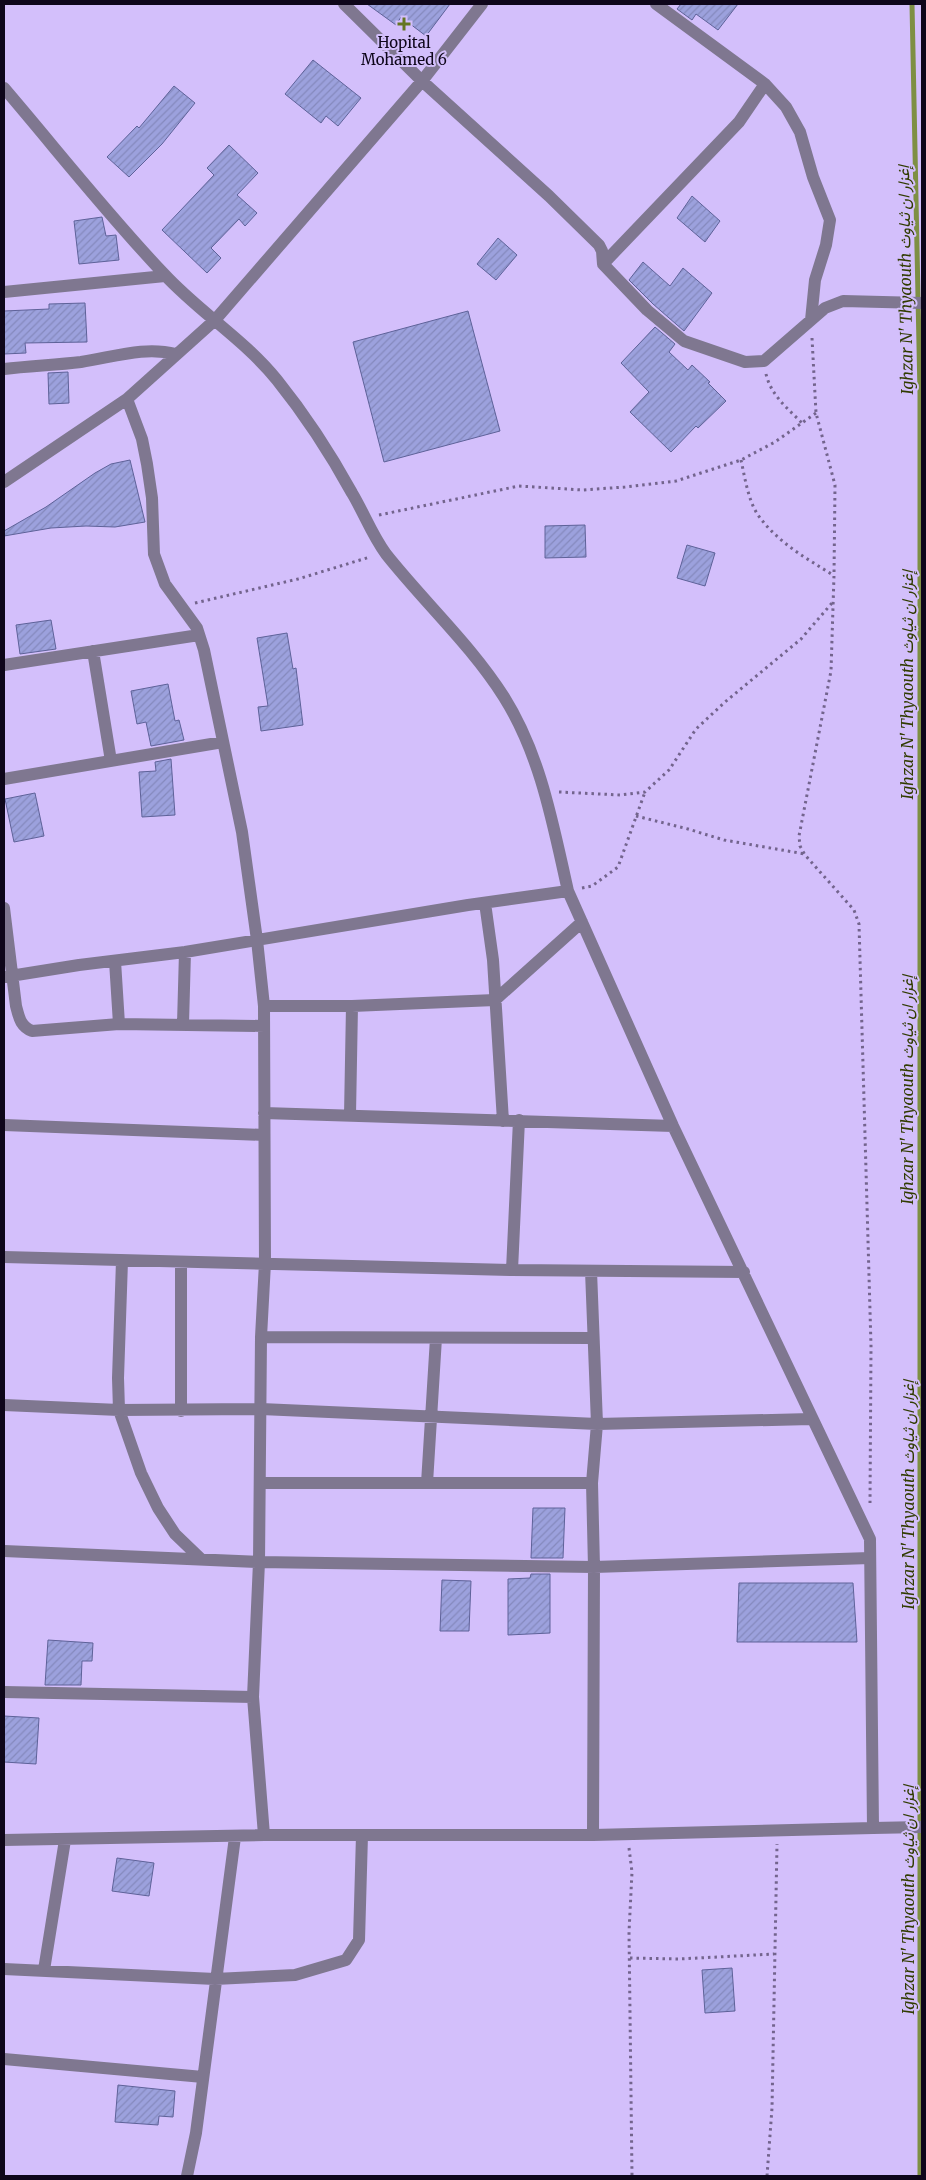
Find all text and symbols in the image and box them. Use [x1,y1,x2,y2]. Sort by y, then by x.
marker: Hopital Mohamed 6 [397,17,411,31]
place label: Hopital Mohamed 6 [361,33,447,69]
water label: Ighzar N' Thyaouth إغزار ان ثياوث [893,163,918,395]
water label: Ighzar N' Thyaouth إغزار ان ثياوث [897,568,918,800]
water label: Ighzar N' Thyaouth إغزار ان ثياوث [897,973,918,1205]
water label: Ighzar N' Thyaouth إغزار ان ثياوث [898,1378,919,1610]
water label: Ighzar N' Thyaouth إغزار ان ثياوث [898,1783,919,2015]

